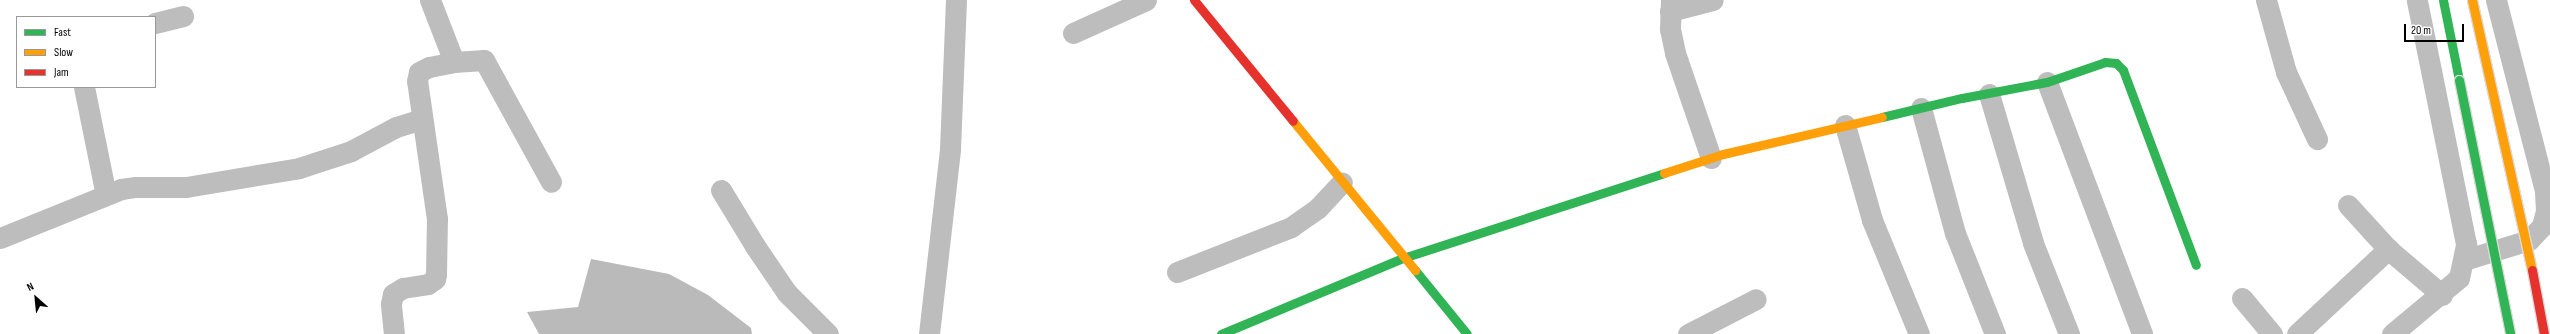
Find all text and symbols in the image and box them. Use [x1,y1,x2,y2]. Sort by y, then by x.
legend [16,16,156,88]
scale bar [2406,16,2466,42]
text: 20 m [2411,23,2431,38]
text: Fast [54,25,71,40]
text: Slow [54,45,73,60]
text: Jam [54,65,69,80]
north arrow [16,278,56,318]
text: N [25,280,36,294]

